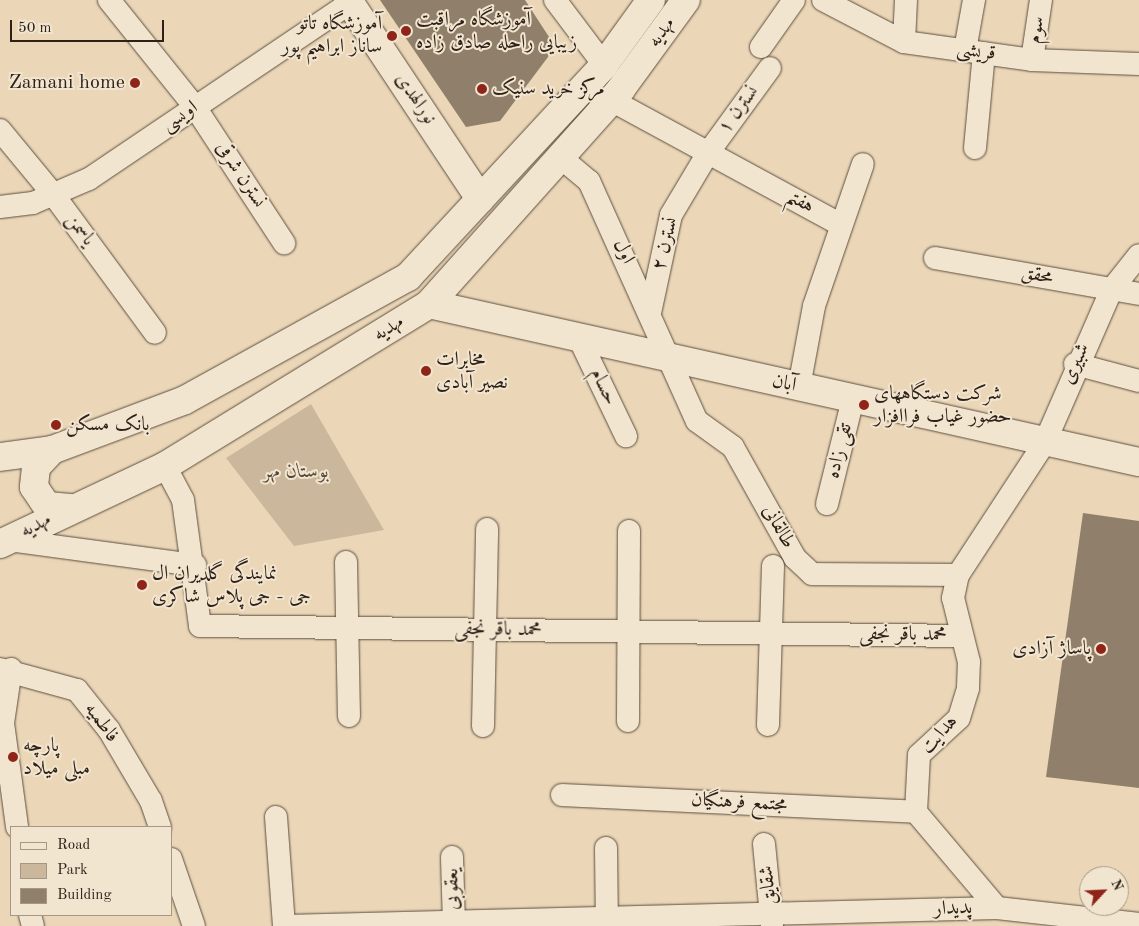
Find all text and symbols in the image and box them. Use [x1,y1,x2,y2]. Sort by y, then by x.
place label: آموزشگاه مراقبت زیبایی راحله صادق زاده [416,8,577,55]
scale bar [12,10,166,42]
place label: آموزشگاه تاتو ساناز ابراهيم پور [281,12,382,59]
street label: مهدیه [643,13,681,53]
street label: سوم [1023,15,1051,45]
text: 50 m [18,21,52,36]
marker: آموزشگاه مراقبت زیبایی راحله صادق زاده [400,25,412,37]
marker: آموزشگاه تاتو ساناز ابراهيم پور [386,30,398,42]
street label: قریشی [955,37,997,67]
street label: نورالهدی [389,69,441,129]
place label: Zamani home [9,71,125,95]
marker: Zamani home [129,77,141,89]
place label: مرکز خرید سنیک [492,77,605,101]
street label: نسترن ۱ [713,81,765,139]
marker: مرکز خرید سنیک [476,83,488,95]
street label: اویسی [157,96,203,138]
street label: نسترن شرقی [210,137,270,213]
street label: هفتم [782,185,818,219]
street label: یاسمن [60,209,100,251]
street label: نسترن ۲ [648,215,684,273]
street label: اول [607,236,639,268]
street label: محقق [1019,261,1055,291]
street label: مهدیه [369,311,409,347]
street label: شبیری [1056,340,1096,388]
place label: مخابرات نصیر آبادی [436,348,508,395]
marker: مخابرات نصیر آبادی [420,365,432,377]
street label: حسام [584,365,622,409]
street label: آبان [770,370,798,398]
place label: شرکت دستگاههای حضور غیاب فراافزار [874,382,1012,429]
marker: شرکت دستگاههای حضور غیاب فراافزار [858,399,870,411]
place label: بانک مسکن [66,413,150,437]
marker: بانک مسکن [50,419,62,431]
street label: تقی زاده [822,421,858,481]
park label: بوستان مهر [263,460,329,484]
street label: طالقانی [756,501,800,553]
street label: مهدیه [17,508,55,544]
place label: نمایندگی گلدیران ال جی - جی پلاس شاکری [152,562,311,609]
marker: نمایندگی گلدیران ال جی - جی پلاس شاکری [136,579,148,591]
street label: محمد باقر نجفی [454,617,542,643]
street label: محمد باقر نجفی [859,622,947,648]
place label: پاساژ آزادی [1012,637,1091,661]
marker: پاساژ آزادی [1095,643,1107,655]
street label: فاطمیه [78,698,124,748]
street label: هدایت [916,711,964,759]
place label: پارچه مبلی میلاد [23,734,90,781]
marker: پارچه مبلی میلاد [7,751,19,763]
street label: مجتمع فرهنگیان [690,788,788,818]
legend [10,826,172,916]
text: Road [57,838,90,853]
text: Park [57,863,88,878]
street label: شقایق [755,864,783,906]
north arrow [1079,866,1129,916]
street label: یعقوبی [441,868,465,910]
text: N [1108,877,1125,893]
text: Building [57,888,112,903]
street label: پدیدار [933,896,973,922]

